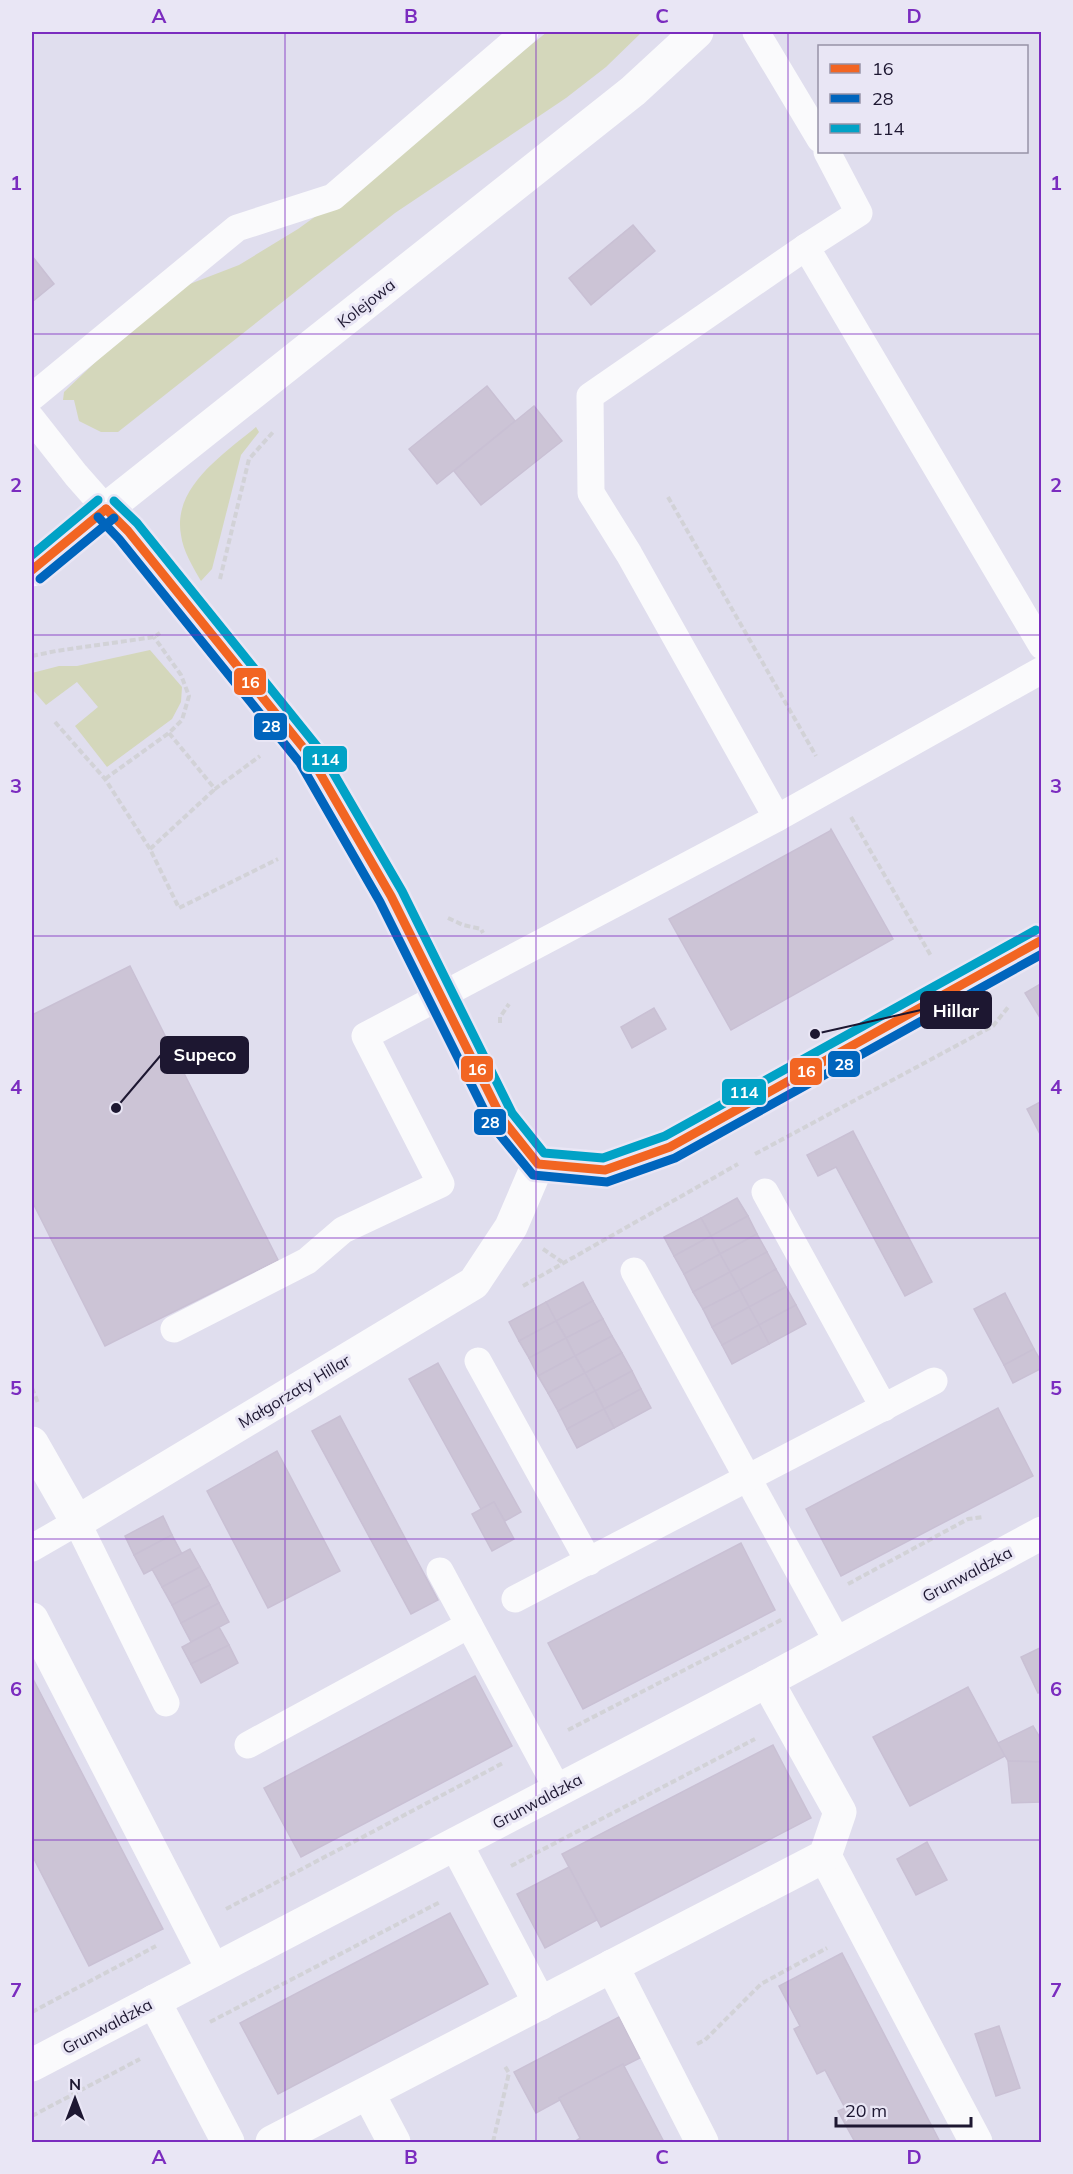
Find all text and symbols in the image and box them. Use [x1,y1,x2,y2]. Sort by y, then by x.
text: A [152,3,167,28]
text: B [404,3,418,28]
text: C [655,3,669,28]
text: D [906,3,922,28]
legend [818,45,1028,153]
text: 16 [872,57,894,80]
text: 28 [872,87,894,110]
text: 114 [872,117,905,140]
text: 1 [10,170,22,195]
text: 1 [1050,170,1062,195]
street label: Kolejowa [333,274,399,332]
text: 2 [10,472,22,497]
text: 2 [1050,472,1062,497]
line badge: 16 [233,667,267,696]
text: 16 [240,672,260,692]
line badge: 28 [253,712,288,741]
text: 28 [261,716,281,736]
line badge: 114 [302,745,348,773]
text: 114 [311,749,340,769]
text: 3 [10,773,22,798]
text: 3 [1050,773,1062,798]
callout: Hillar [921,992,991,1028]
text: Hillar [933,999,980,1022]
callout: Supeco [161,1037,248,1073]
text: Supeco [174,1043,236,1066]
line badge: 28 [827,1050,861,1078]
text: 28 [834,1054,854,1074]
line badge: 16 [460,1055,494,1083]
line badge: 16 [789,1057,823,1086]
text: 16 [467,1059,487,1079]
text: 16 [796,1061,816,1081]
text: 4 [10,1074,22,1099]
text: 4 [1050,1074,1062,1099]
line badge: 114 [721,1078,767,1106]
text: 114 [730,1082,759,1102]
line badge: 28 [473,1108,507,1136]
text: 28 [480,1112,500,1132]
street label: Małgorzaty Hillar [234,1350,354,1432]
text: 5 [10,1375,22,1400]
text: 5 [1050,1375,1062,1400]
street label: Grunwaldzka [919,1542,1015,1606]
text: 6 [10,1676,22,1701]
text: 6 [1050,1676,1062,1701]
street label: Grunwaldzka [489,1769,585,1833]
text: 7 [10,1977,22,2002]
text: 7 [1050,1977,1062,2002]
street label: Grunwaldzka [59,1994,155,2058]
north arrow [45,2069,105,2129]
text: N [69,2074,81,2094]
scale bar [836,2090,971,2128]
text: 20 m [845,2099,887,2122]
text: A [152,2144,167,2169]
text: B [404,2144,418,2169]
text: C [655,2144,669,2169]
text: D [906,2144,922,2169]

